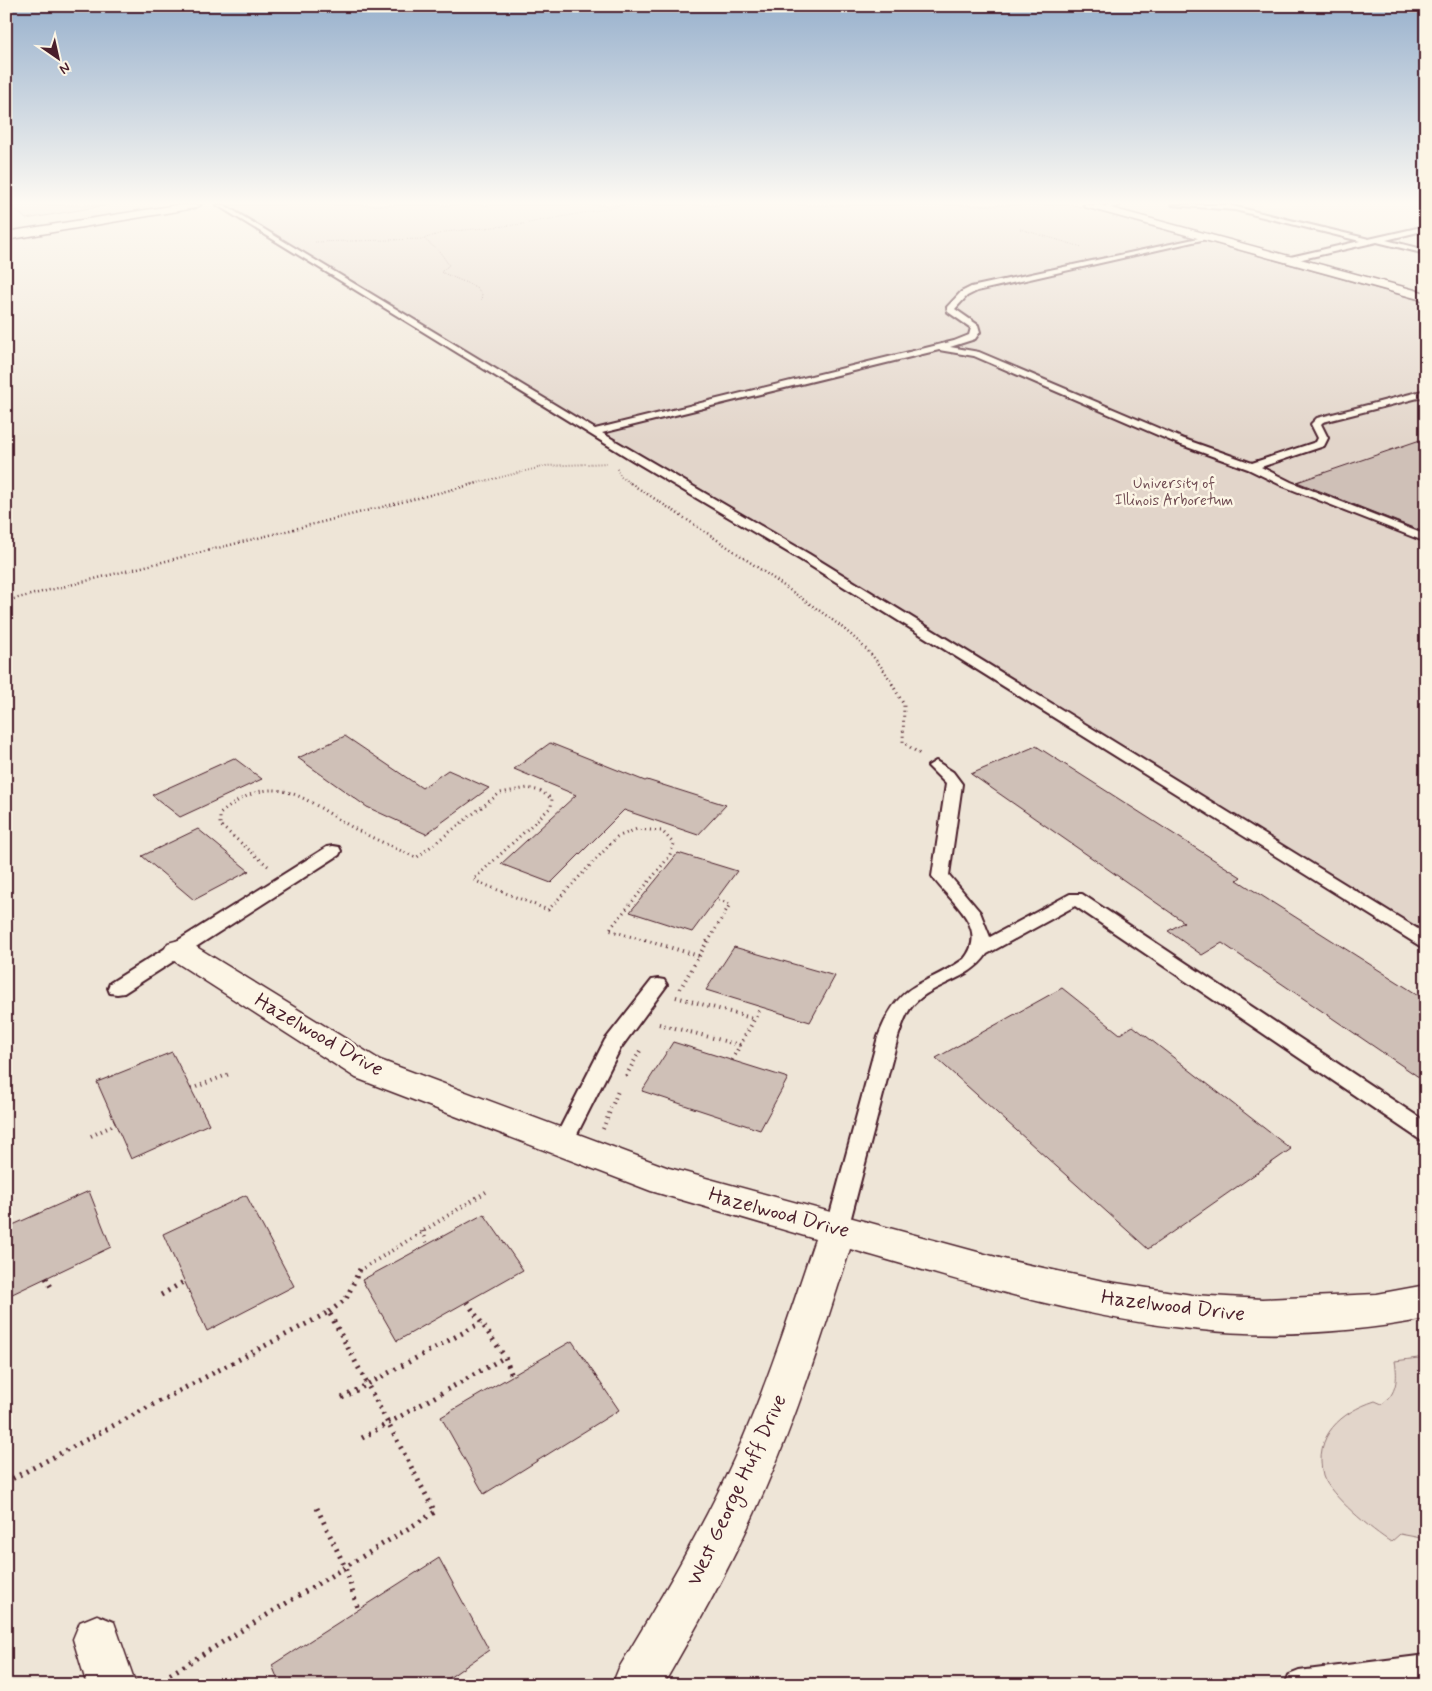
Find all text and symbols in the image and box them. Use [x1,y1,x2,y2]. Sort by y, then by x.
north arrow [32,32,82,82]
text: N [56,58,74,78]
park label: University of Illinois Arboretum [1115,474,1233,511]
street label: Hazelwood Drive [249,987,389,1083]
street label: Hazelwood Drive [705,1181,853,1245]
street label: Hazelwood Drive [1099,1283,1247,1329]
street label: West George Huff Drive [680,1390,795,1591]

